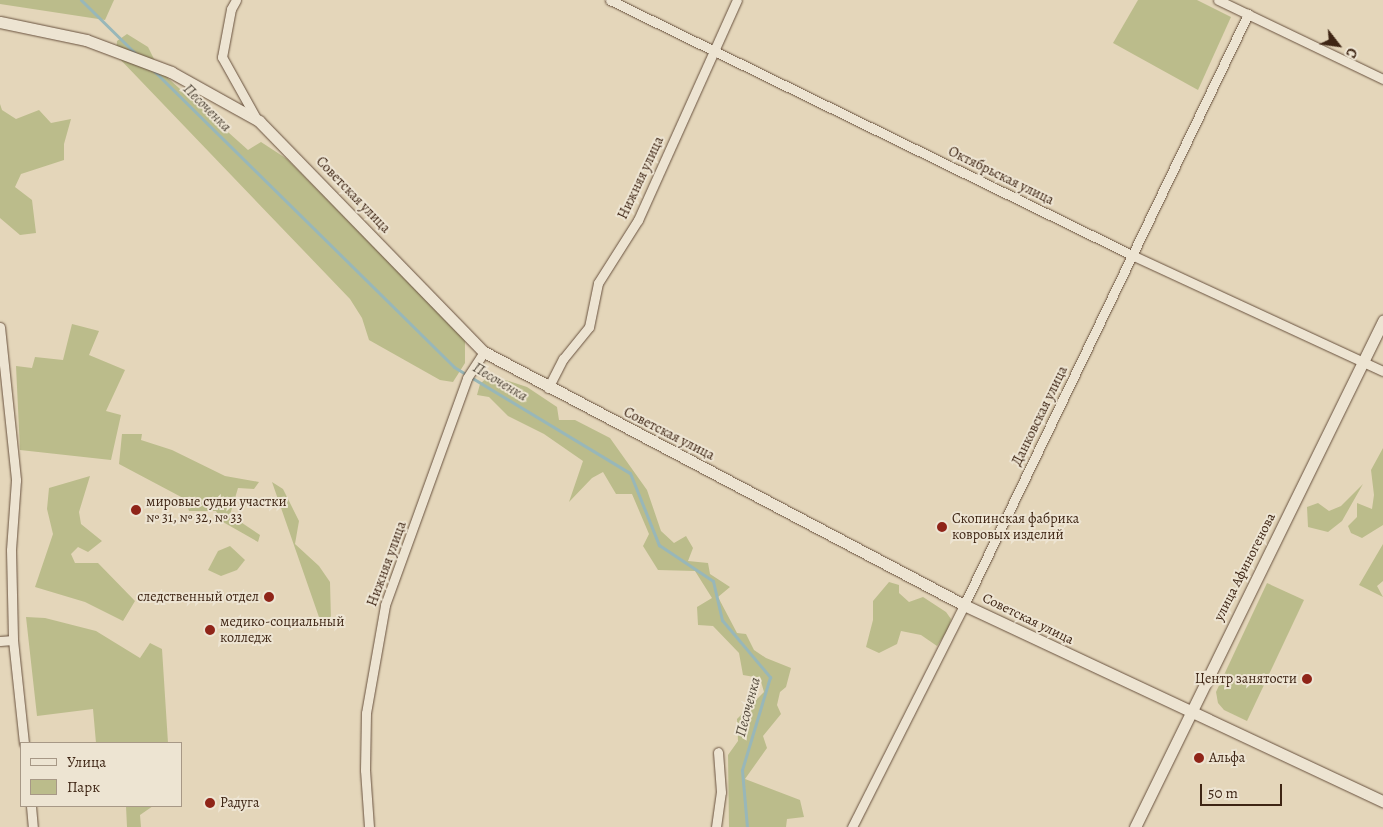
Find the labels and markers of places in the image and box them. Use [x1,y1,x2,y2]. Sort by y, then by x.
place label: мировые судьи участки № 31, № 32, № 33 [146,494,287,526]
marker: мировые судьи участки № 31, № 32, № 33 [130,504,142,516]
place label: Скопинская фабрика ковровых изделий [952,511,1079,544]
marker: Скопинская фабрика ковровых изделий [936,521,948,533]
place label: следственный отдел [137,589,259,605]
marker: следственный отдел [263,591,275,603]
place label: медико-социальный колледж [220,614,344,646]
marker: медико-социальный колледж [204,624,216,636]
place label: Центр занятости [1195,671,1297,687]
marker: Центр занятости [1301,673,1313,685]
place label: Альфа [1209,750,1245,766]
marker: Альфа [1193,752,1205,764]
place label: Радуга [220,795,259,811]
marker: Радуга [204,797,216,809]

